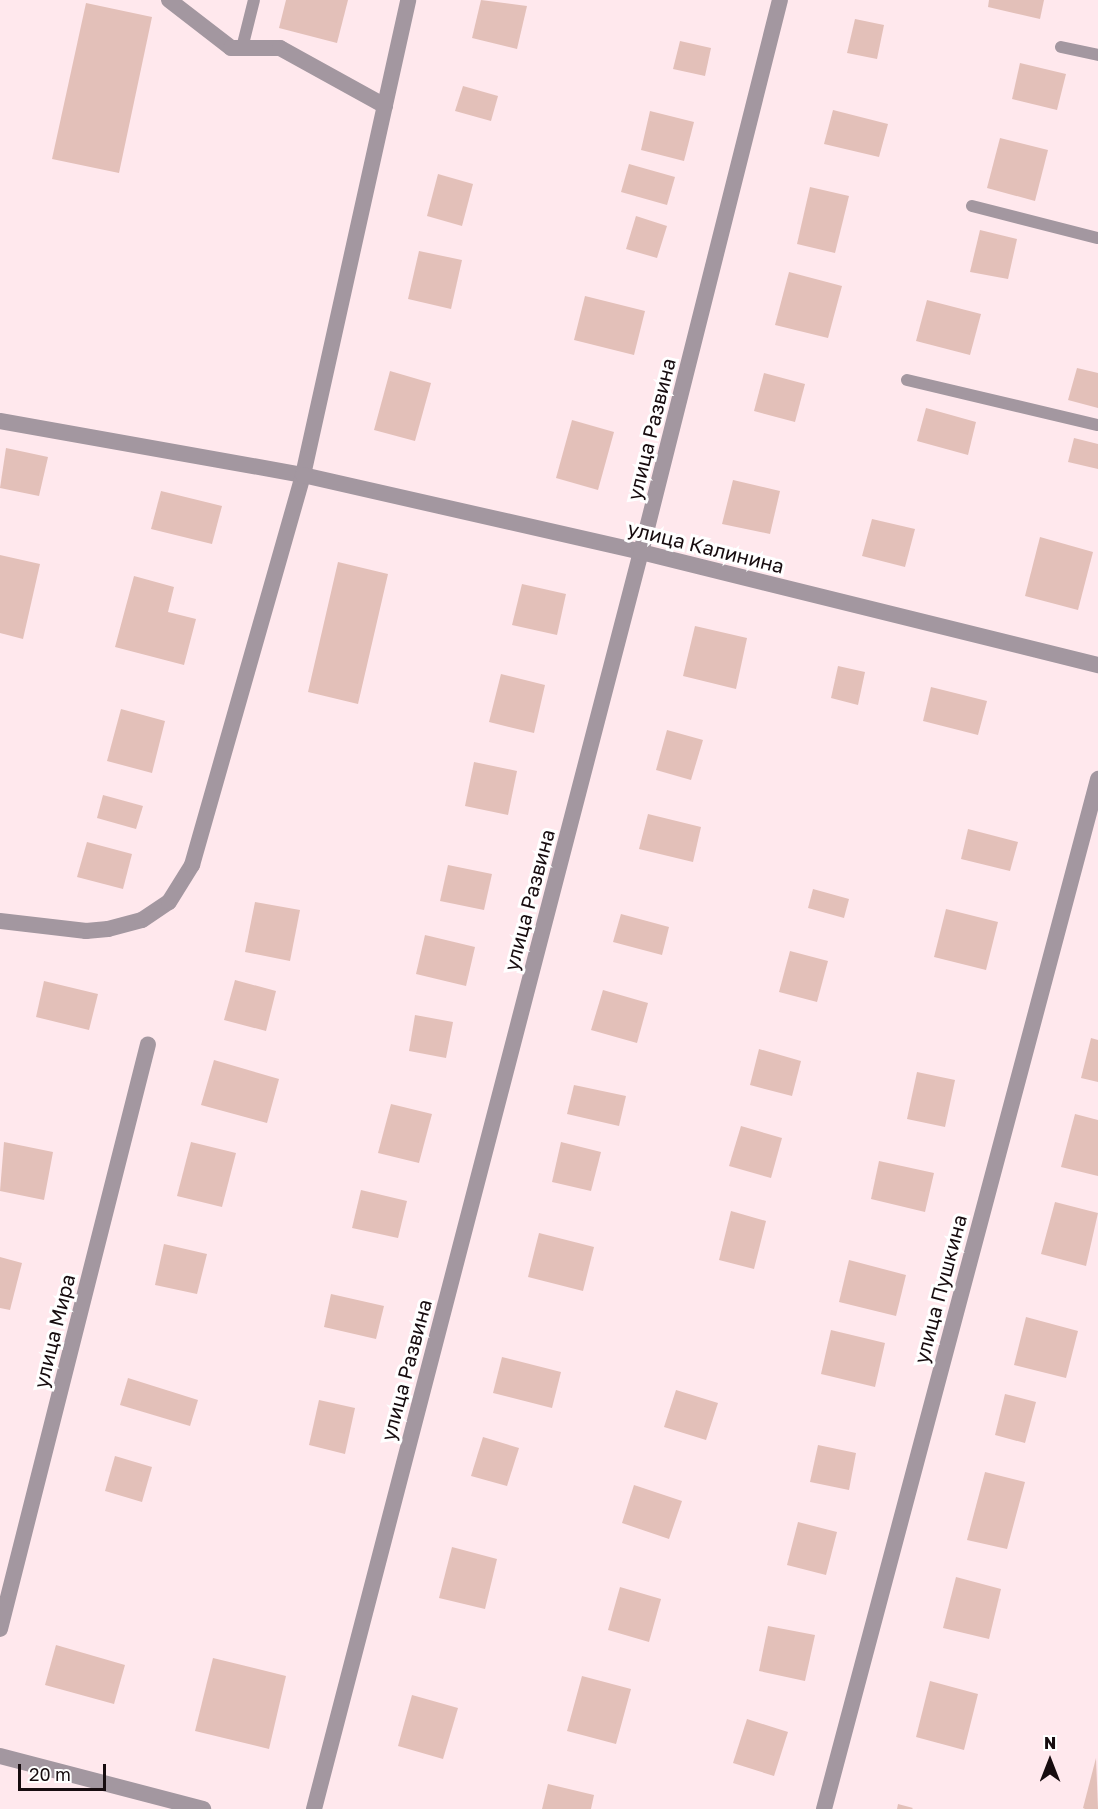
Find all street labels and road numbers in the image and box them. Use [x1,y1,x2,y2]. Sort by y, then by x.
street label: улица Развина [622,356,680,502]
street label: улица Калинина [625,516,787,578]
street label: улица Развина [499,827,559,973]
street label: улица Пушкина [909,1212,971,1366]
street label: улица Мира [28,1272,80,1390]
street label: улица Развина [376,1297,436,1443]

